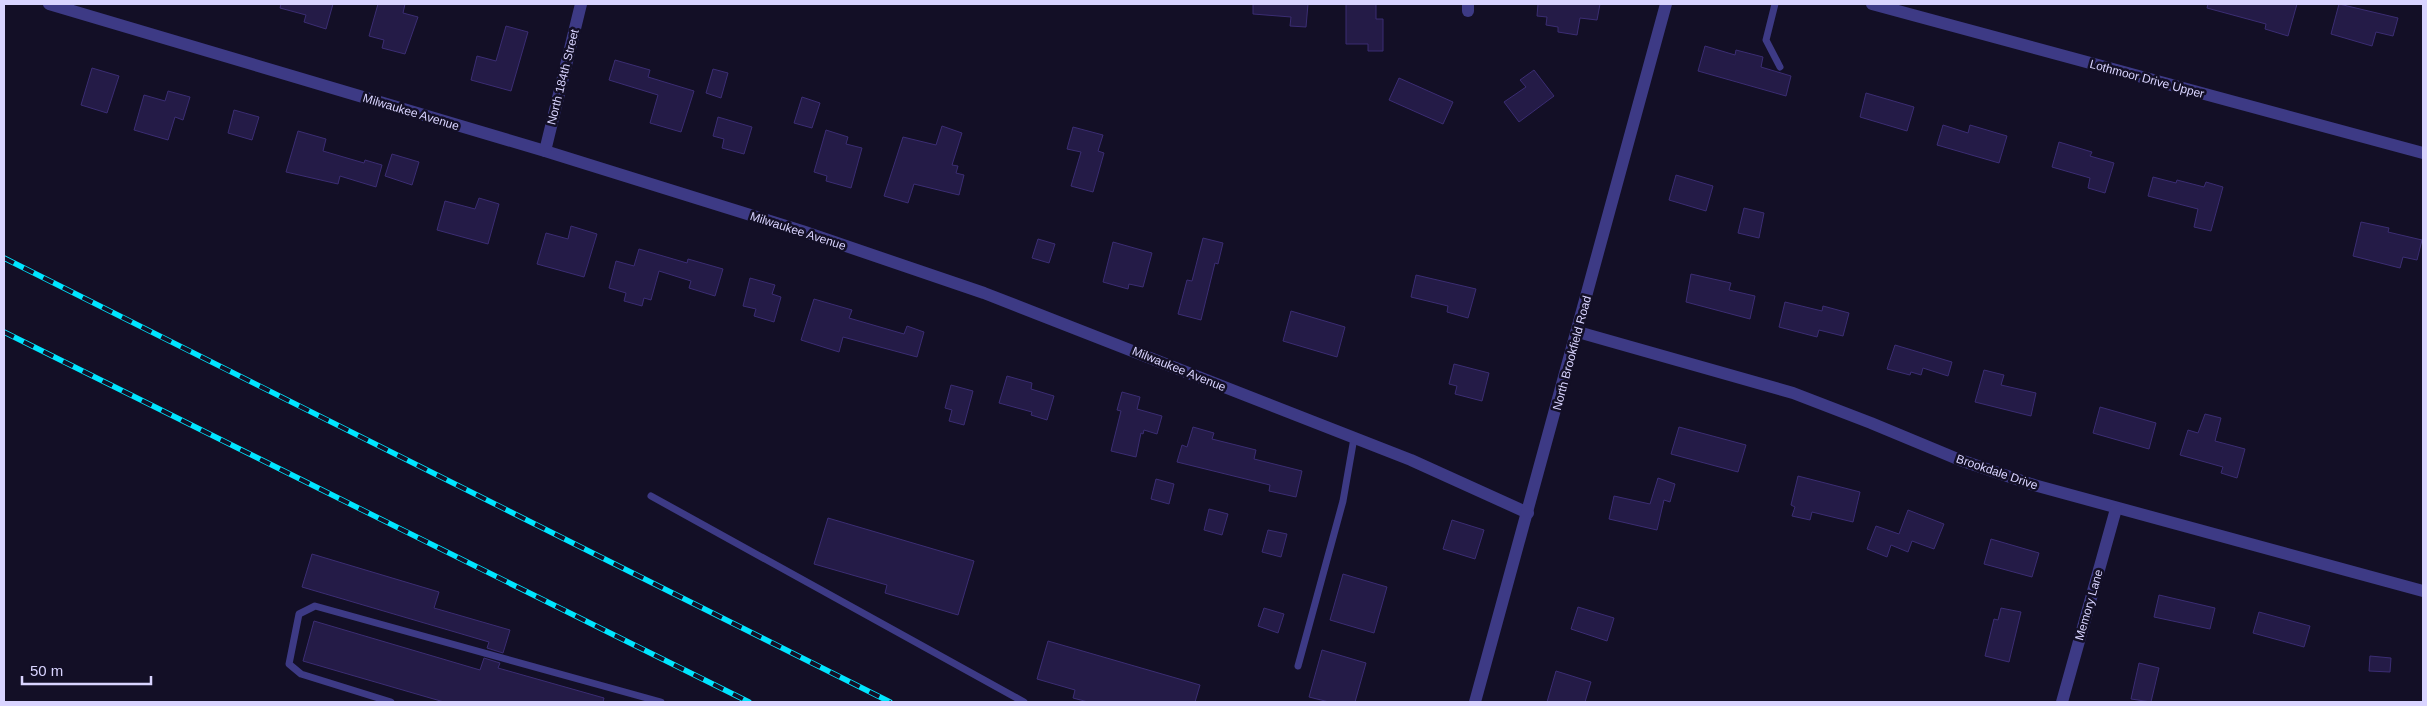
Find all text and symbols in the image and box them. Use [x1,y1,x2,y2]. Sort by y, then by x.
street label: North 184th Street [544,27,582,126]
street label: Lothmoor Drive Upper [2088,57,2206,101]
street label: Milwaukee Avenue [361,91,461,133]
street label: Milwaukee Avenue [748,209,848,253]
street label: North Brookfield Road [1550,294,1594,412]
street label: Milwaukee Avenue [1130,344,1228,394]
street label: Brookdale Drive [1954,451,2040,493]
street label: Memory Lane [2072,568,2106,642]
scale bar [22,654,151,686]
text: 50 m [30,662,63,679]

